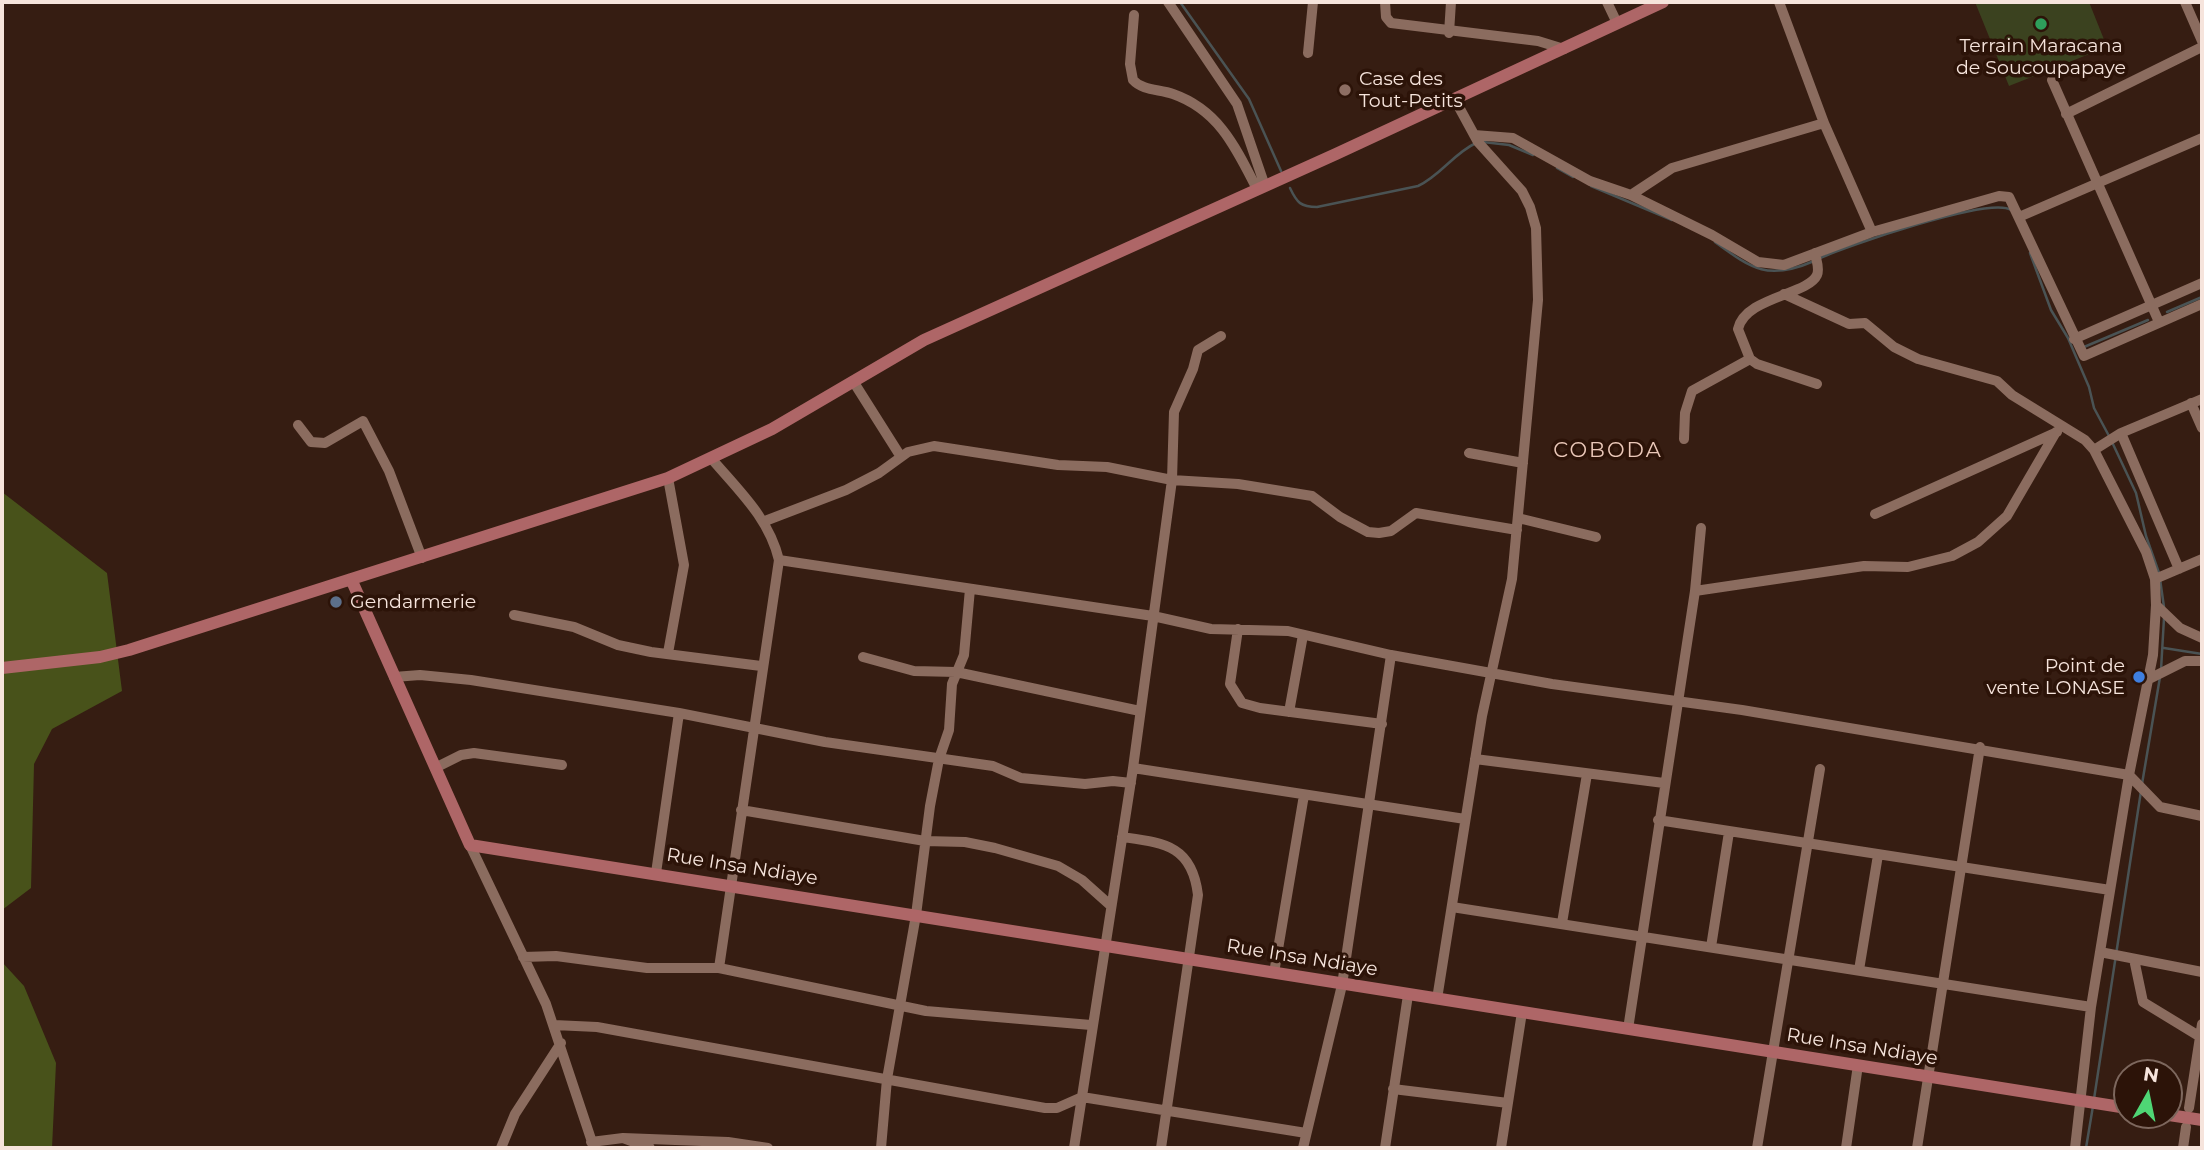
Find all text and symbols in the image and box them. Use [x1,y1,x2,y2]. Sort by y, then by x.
marker: Terrain Maracana de Soucoupapaye [2033,16,2049,32]
place label: Terrain Maracana de Soucoupapaye [1956,35,2126,79]
place label: Case des Tout-Petits [1359,68,1463,112]
marker: Case des Tout-Petits [1337,82,1353,98]
district label: COBODA [1554,438,1662,464]
place label: Gendarmerie [350,591,476,613]
marker: Gendarmerie [328,594,344,610]
place label: Point de vente LONASE [1987,655,2125,699]
marker: Point de vente LONASE [2131,669,2147,685]
street label: Rue Insa Ndiaye [665,844,819,890]
street label: Rue Insa Ndiaye [1225,935,1379,981]
street label: Rue Insa Ndiaye [1785,1024,1939,1070]
north arrow [2113,1059,2183,1129]
text: N [2142,1062,2160,1087]

